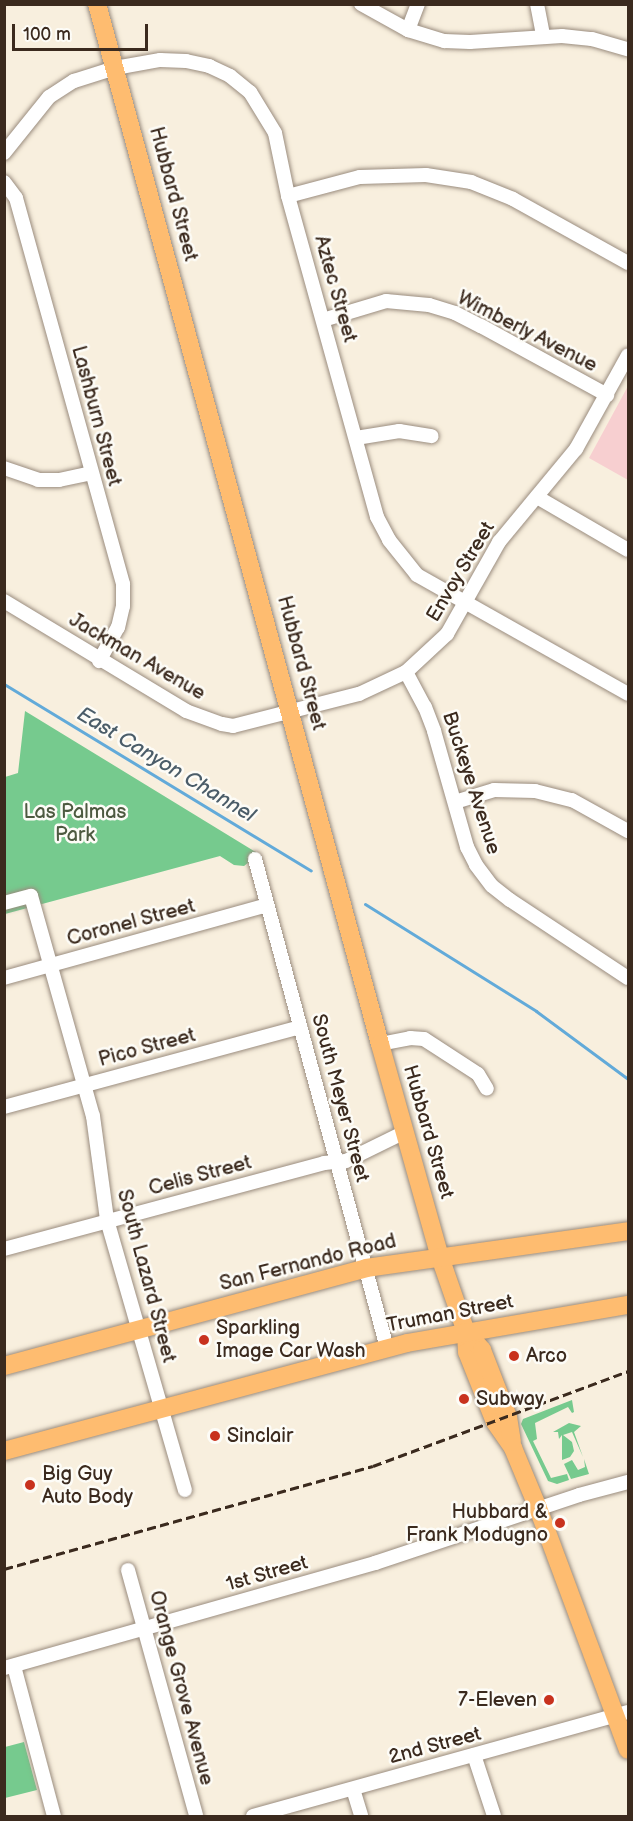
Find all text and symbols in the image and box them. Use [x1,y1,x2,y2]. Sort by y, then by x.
scale bar [15,12,152,50]
text: 100 m [23,24,71,45]
street label: Hubbard Street [144,124,202,264]
street label: Aztec Street [308,233,362,345]
street label: Wimberly Avenue [452,286,602,378]
street label: Lashburn Street [66,343,126,489]
street label: Envoy Street [421,517,501,627]
street label: Hubbard Street [272,593,330,733]
street label: Jackman Avenue [65,608,209,706]
water label: East Canyon Channel [72,702,260,828]
street label: Buckeye Avenue [437,709,505,857]
park label: Las Palmas Park [24,800,126,847]
street label: Coronel Street [64,894,198,952]
street label: South Meyer Street [306,1011,374,1185]
street label: Pico Street [96,1024,198,1072]
street label: Hubbard Street [397,1062,459,1202]
street label: Celis Street [146,1151,254,1201]
street label: South Lazard Street [111,1187,181,1365]
street label: San Fernando Road [217,1229,399,1297]
street label: Truman Street [384,1290,516,1338]
place label: Sparkling Image Car Wash [216,1316,366,1363]
marker: Sparkling Image Car Wash [197,1333,211,1347]
place label: Arco [526,1344,567,1368]
marker: Arco [507,1349,521,1363]
place label: Subway [476,1387,544,1411]
marker: Subway [457,1392,471,1406]
place label: Sinclair [227,1424,293,1448]
marker: Sinclair [208,1429,222,1443]
place label: Big Guy Auto Body [42,1462,133,1509]
marker: Big Guy Auto Body [23,1478,37,1492]
place label: Hubbard & Frank Modugno [406,1500,548,1547]
marker: Hubbard & Frank Modugno [553,1516,567,1530]
street label: 1st Street [223,1551,311,1597]
street label: Orange Grove Avenue [143,1588,219,1788]
place label: 7-Eleven [458,1688,537,1712]
marker: 7-Eleven [542,1693,556,1707]
street label: 2nd Street [386,1722,484,1770]

